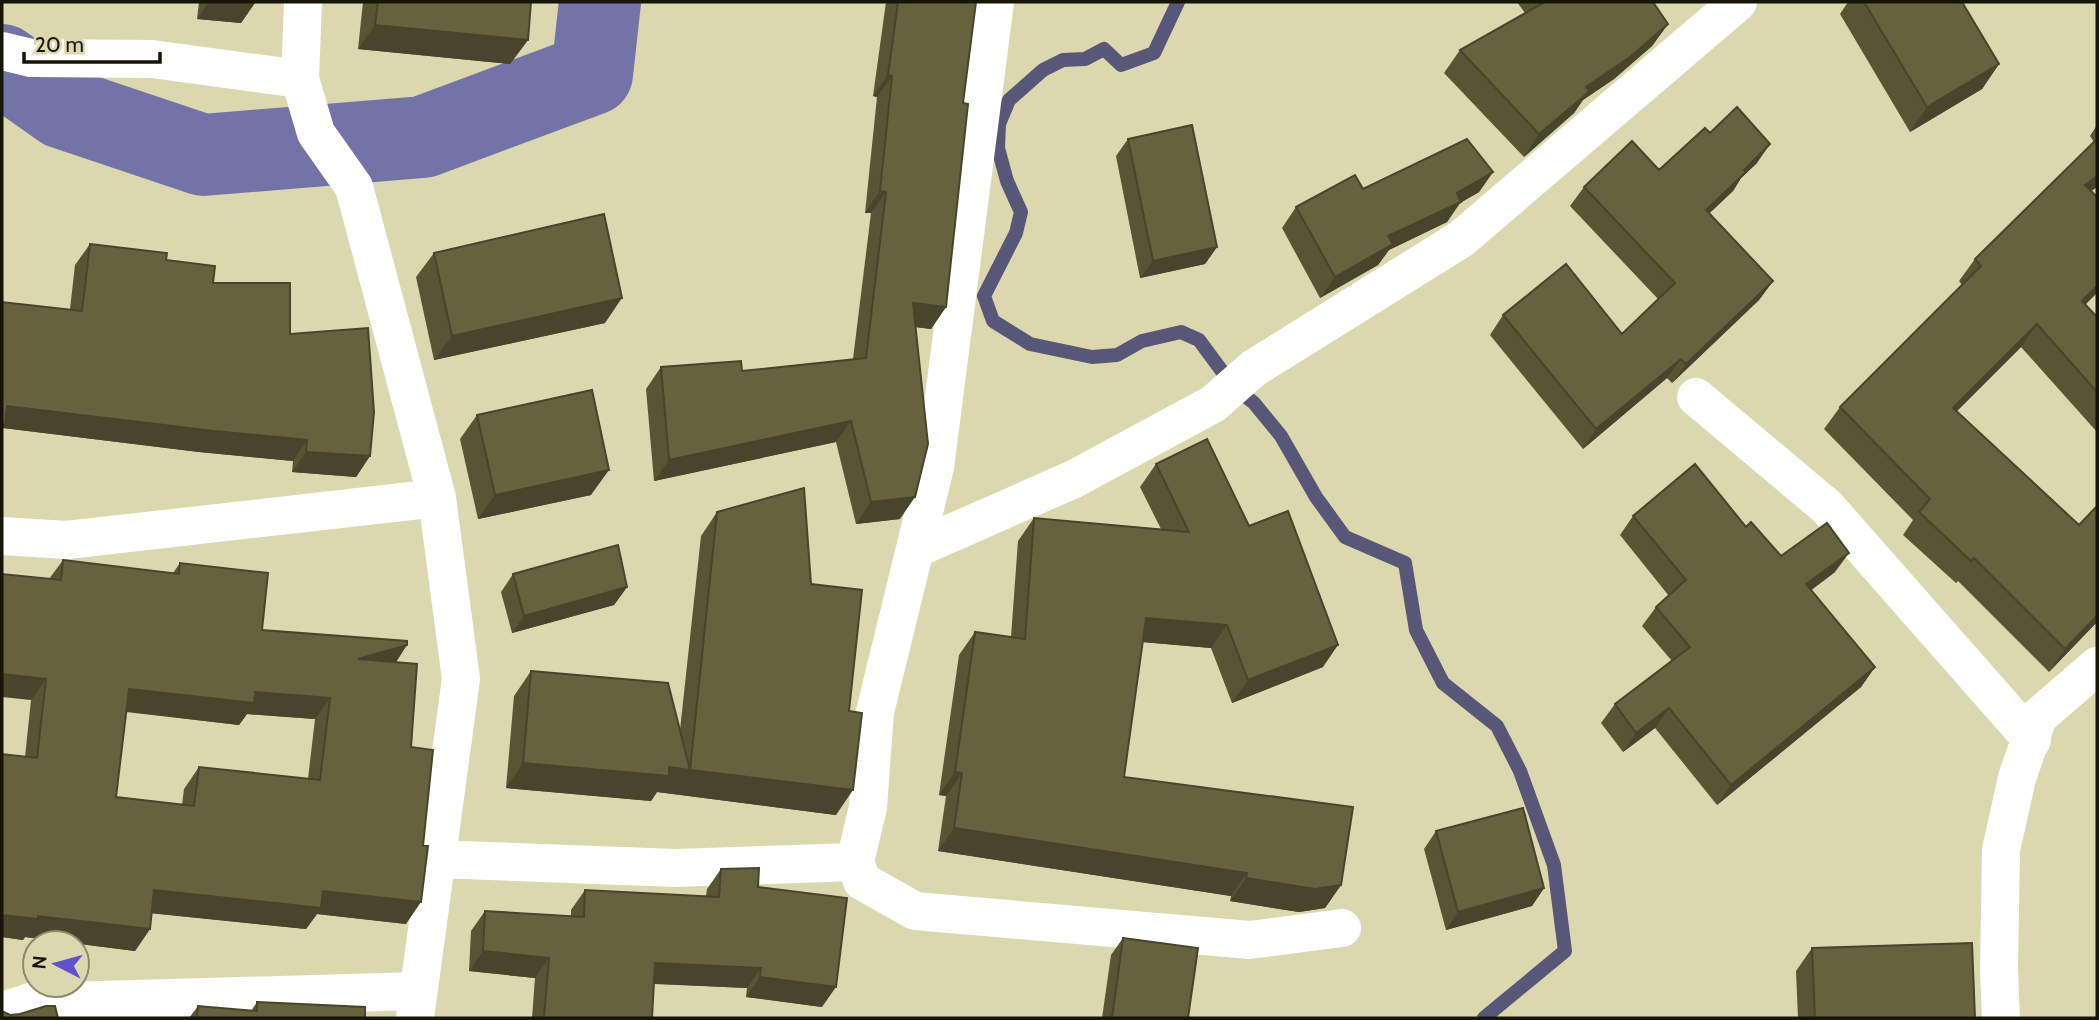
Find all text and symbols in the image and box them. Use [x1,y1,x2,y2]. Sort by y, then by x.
scale bar [24,21,161,65]
text: 20 m [35,32,84,57]
north arrow [21,929,91,999]
text: N [27,954,52,970]

